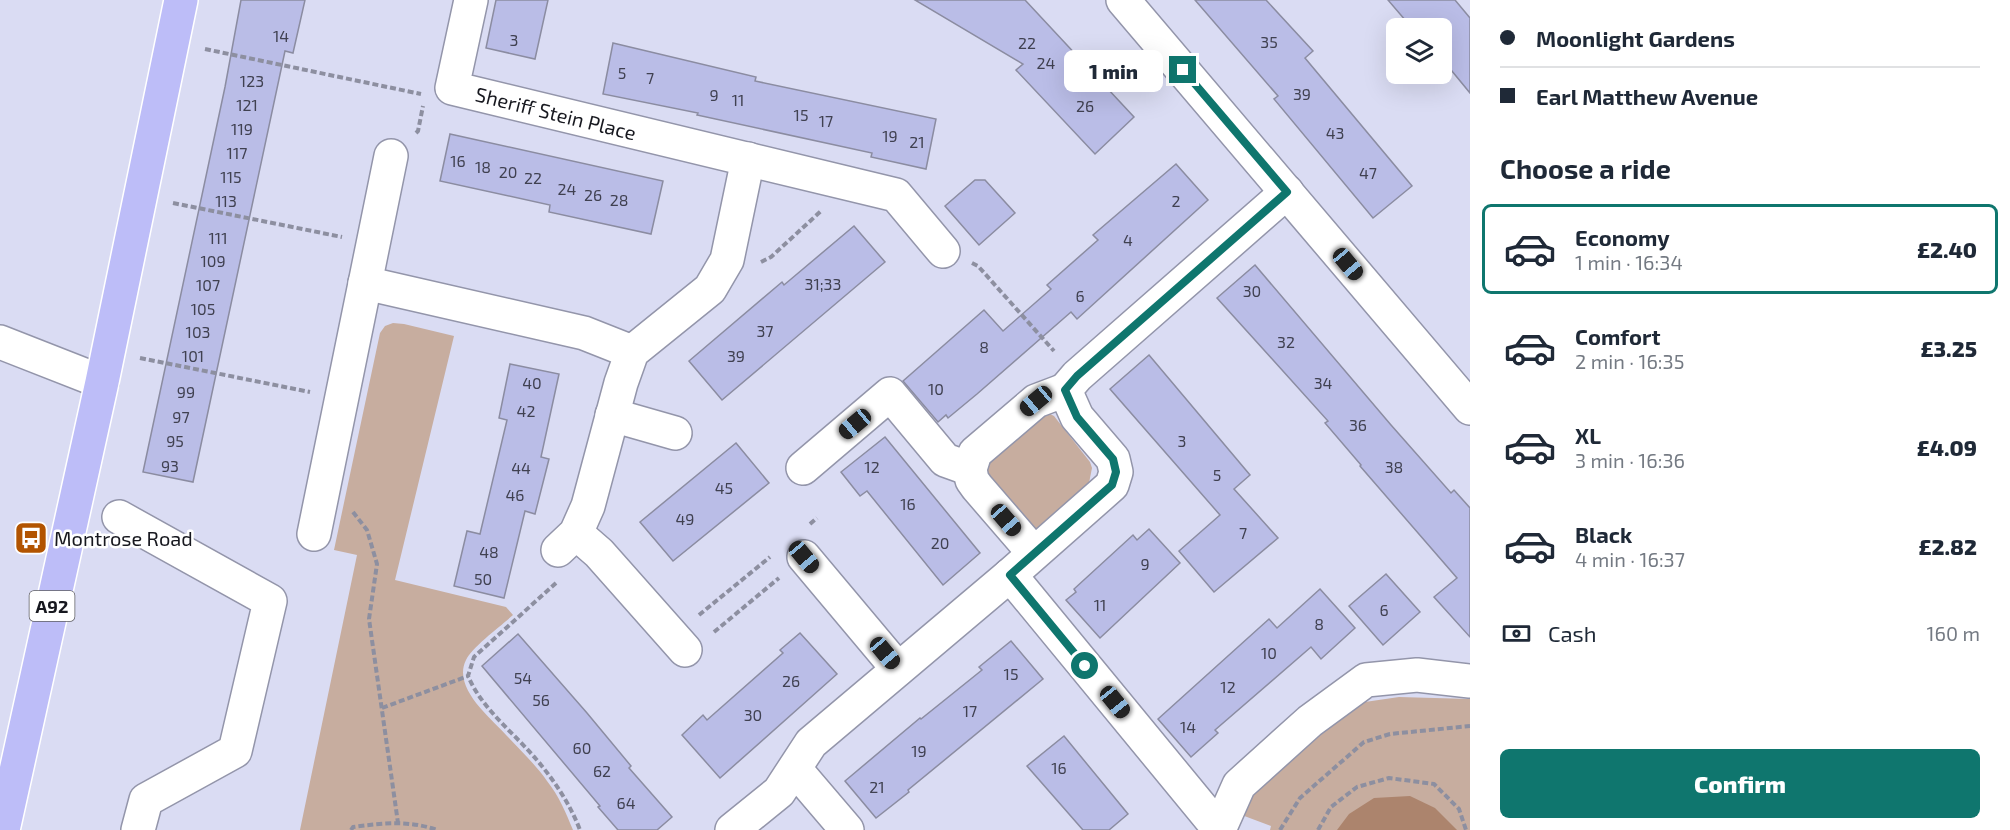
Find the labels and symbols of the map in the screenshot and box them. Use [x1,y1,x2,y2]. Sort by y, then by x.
house number: 14 [273,26,289,45]
house number: 3 [510,30,518,49]
house number: 35 [1260,32,1278,51]
house number: 22 [1018,33,1036,52]
callout: 1 min [1063,49,1162,91]
house number: 24 [1037,53,1056,72]
route end [1169,56,1196,83]
house number: 5 [618,63,626,82]
house number: 7 [646,68,654,87]
house number: 123 [240,71,264,90]
street label: Sheriff Stein Place [473,81,639,145]
house number: 39 [1293,84,1311,103]
house number: 9 [709,85,719,104]
house number: 11 [732,90,744,109]
house number: 121 [236,95,258,114]
house number: 26 [1076,96,1094,115]
house number: 15 [794,105,808,124]
house number: 17 [819,111,833,130]
house number: 119 [231,119,253,138]
house number: 43 [1326,123,1344,142]
house number: 19 [882,126,898,145]
house number: 21 [909,132,925,151]
house number: 117 [227,143,247,162]
house number: 16 [450,151,466,170]
house number: 18 [475,157,491,176]
house number: 20 [499,162,517,181]
house number: 47 [1359,163,1377,182]
house number: 115 [220,167,242,186]
house number: 22 [524,168,542,187]
house number: 24 [558,179,577,198]
house number: 26 [584,185,602,204]
house number: 28 [610,190,628,209]
house number: 113 [215,191,237,210]
house number: 2 [1172,191,1181,210]
house number: 111 [208,228,228,247]
house number: 4 [1123,230,1133,249]
car [1330,244,1366,284]
house number: 109 [200,251,226,270]
house number: 31;33 [805,274,841,293]
house number: 107 [196,275,220,294]
house number: 30 [1243,281,1261,300]
house number: 6 [1075,286,1085,305]
house number: 105 [191,299,215,318]
house number: 37 [756,321,774,340]
house number: 103 [186,322,210,341]
house number: 32 [1277,332,1295,351]
house number: 8 [979,337,989,356]
house number: 101 [182,346,204,365]
house number: 39 [727,346,745,365]
house number: 40 [522,373,542,392]
house number: 34 [1314,373,1333,392]
house number: 10 [928,379,944,398]
house number: 99 [177,382,195,401]
car [1016,383,1056,419]
house number: 42 [517,401,535,420]
car [835,406,875,442]
house number: 97 [172,407,190,426]
house number: 36 [1349,415,1367,434]
house number: 95 [166,431,184,450]
house number: 3 [1178,431,1186,450]
house number: 93 [161,456,179,475]
house number: 12 [864,457,880,476]
house number: 38 [1385,457,1403,476]
house number: 44 [511,458,531,477]
house number: 5 [1213,465,1221,484]
house number: 45 [715,478,733,497]
house number: 46 [506,485,525,504]
house number: 16 [900,494,916,513]
car [987,501,1025,539]
house number: 49 [676,509,695,528]
bus stop icon: Montrose Road [13,520,49,556]
house number: 7 [1239,523,1247,542]
place label: Montrose Road [54,526,193,550]
house number: 20 [931,533,949,552]
car [786,537,822,577]
house number: 48 [479,542,499,561]
house number: 9 [1140,554,1150,573]
house number: 50 [474,569,492,588]
road number: A92 [29,591,74,621]
house number: 11 [1094,595,1106,614]
house number: 6 [1379,600,1389,619]
house number: 8 [1314,614,1324,633]
car [867,633,903,673]
house number: 10 [1261,643,1277,662]
route start [1071,652,1098,679]
house number: 15 [1004,664,1018,683]
house number: 54 [514,668,532,687]
house number: 26 [782,671,800,690]
house number: 12 [1220,677,1236,696]
car [1097,682,1133,722]
house number: 56 [532,690,550,709]
house number: 17 [963,701,977,720]
house number: 30 [744,705,762,724]
house number: 14 [1180,717,1196,736]
house number: 60 [573,738,591,757]
house number: 19 [911,741,927,760]
house number: 16 [1051,758,1067,777]
house number: 62 [593,761,611,780]
house number: 21 [869,777,885,796]
house number: 64 [617,793,636,812]

